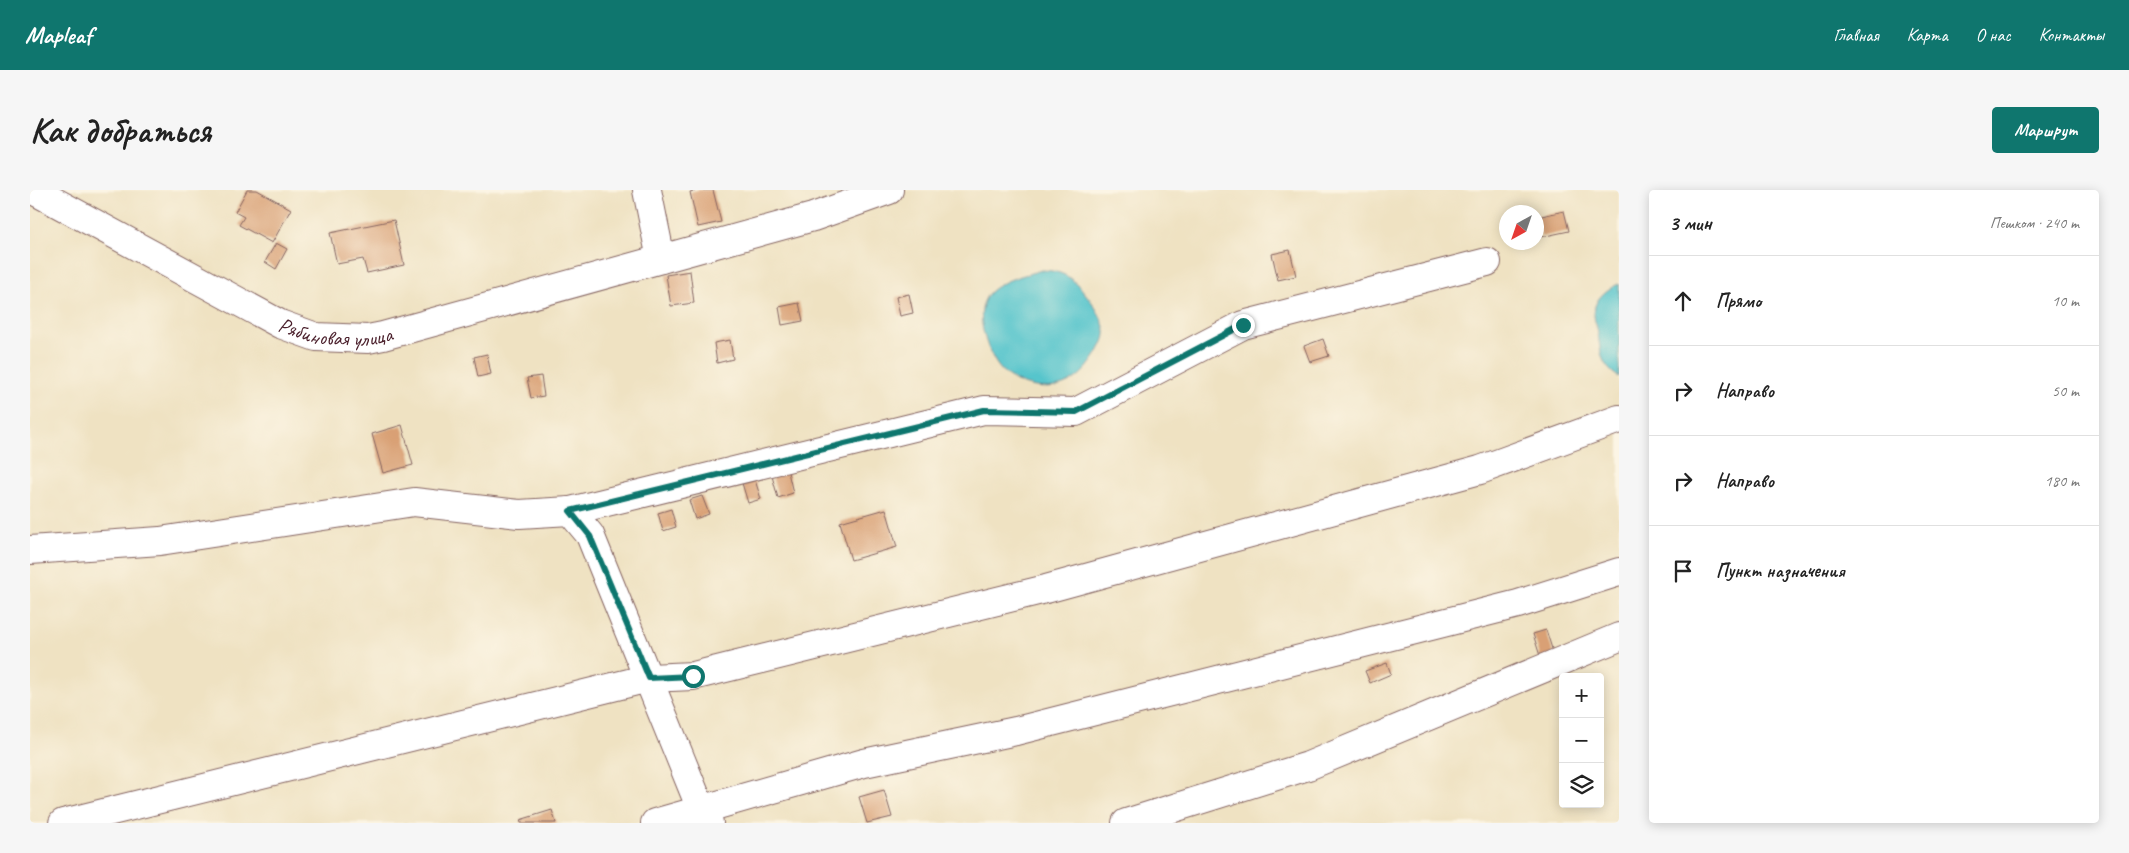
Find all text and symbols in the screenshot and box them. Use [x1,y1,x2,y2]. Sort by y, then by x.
text: Mapleaf [25,20,92,50]
text: Главная [1834,24,1879,46]
text: Карта [1907,24,1948,46]
text: О нас [1976,24,2011,46]
text: Контакты [2039,24,2104,46]
button: Маршрут [1992,107,2099,153]
text: Как добраться [30,108,211,153]
north arrow [1499,205,1544,250]
text: 3 мин [1669,210,1712,236]
text: Пешком · 240 m [1990,213,2079,233]
icon: ahead [1669,287,1697,315]
text: Прямо [1716,289,1761,313]
text: 10 m [2052,291,2079,311]
street label: Рябиновая улица [275,312,397,352]
route end [1232,314,1255,337]
icon: right [1669,377,1697,405]
text: Направо [1716,379,1774,403]
text: 50 m [2052,381,2079,401]
icon: right [1669,467,1697,495]
text: Направо [1716,469,1774,493]
text: 180 m [2045,471,2079,491]
icon: arrive [1669,557,1697,585]
text: Пункт назначения [1716,559,1845,583]
route start [682,665,705,688]
map controls [1559,673,1604,808]
button: + [1559,673,1604,718]
button: − [1559,718,1604,763]
button: layers [1559,763,1604,808]

